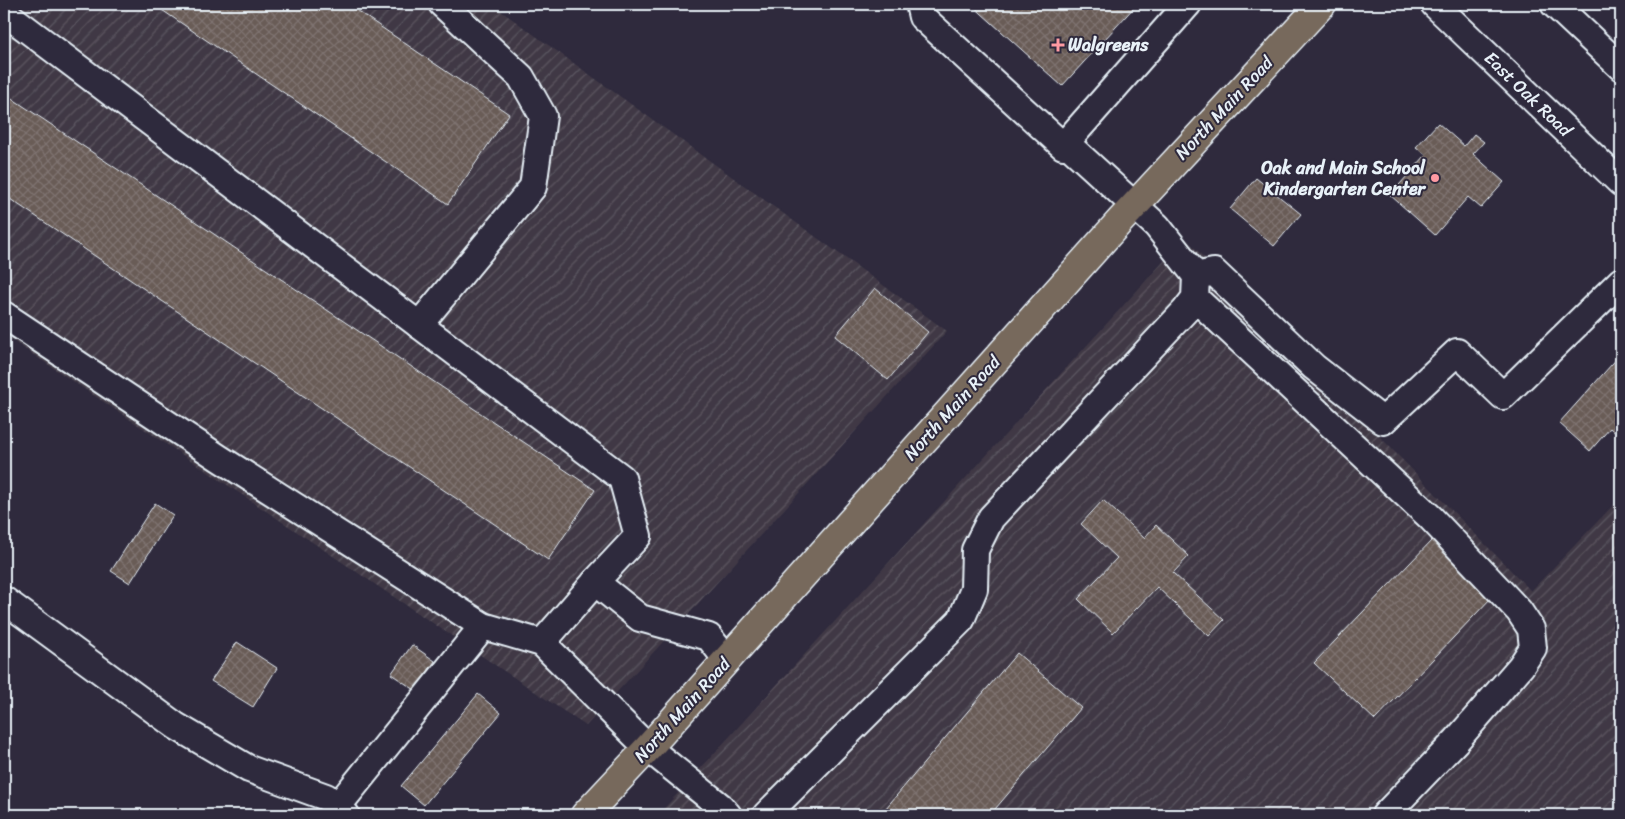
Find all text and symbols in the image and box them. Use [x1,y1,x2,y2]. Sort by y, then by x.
place label: Walgreens [1068,29,1149,61]
marker: Walgreens [1052,39,1064,51]
street label: East Oak Road [1476,43,1581,146]
street label: North Main Road [1167,47,1282,168]
place label: Oak and Main School Kindergarten Center [1261,152,1427,205]
marker: Oak and Main School Kindergarten Center [1429,172,1441,184]
street label: North Main Road [896,347,1009,468]
street label: North Main Road [626,649,739,770]

